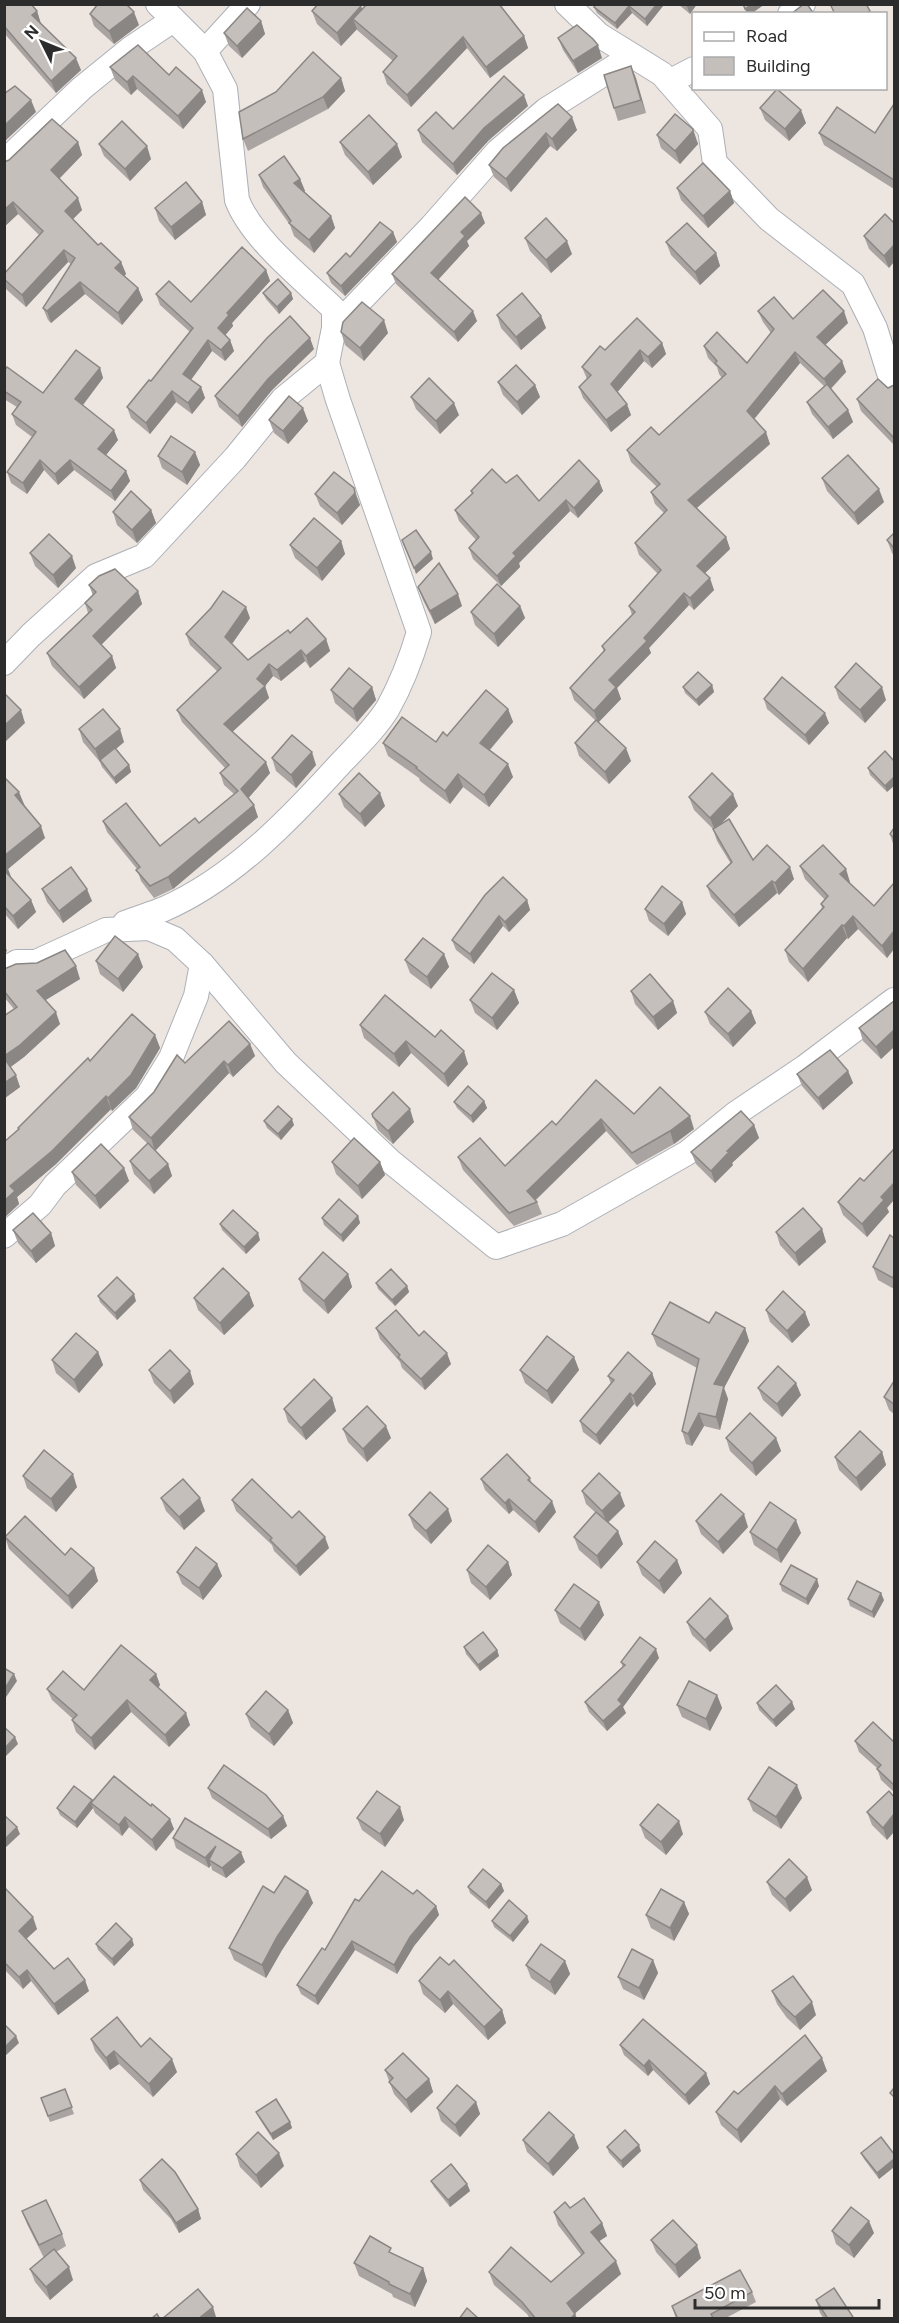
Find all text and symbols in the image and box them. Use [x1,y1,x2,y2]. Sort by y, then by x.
north arrow [12,12,72,72]
legend [692,12,887,90]
text: N [20,21,43,43]
text: Road [746,25,787,47]
text: Building [746,55,811,77]
scale bar [695,2272,880,2310]
text: 50 m [704,2282,746,2304]

